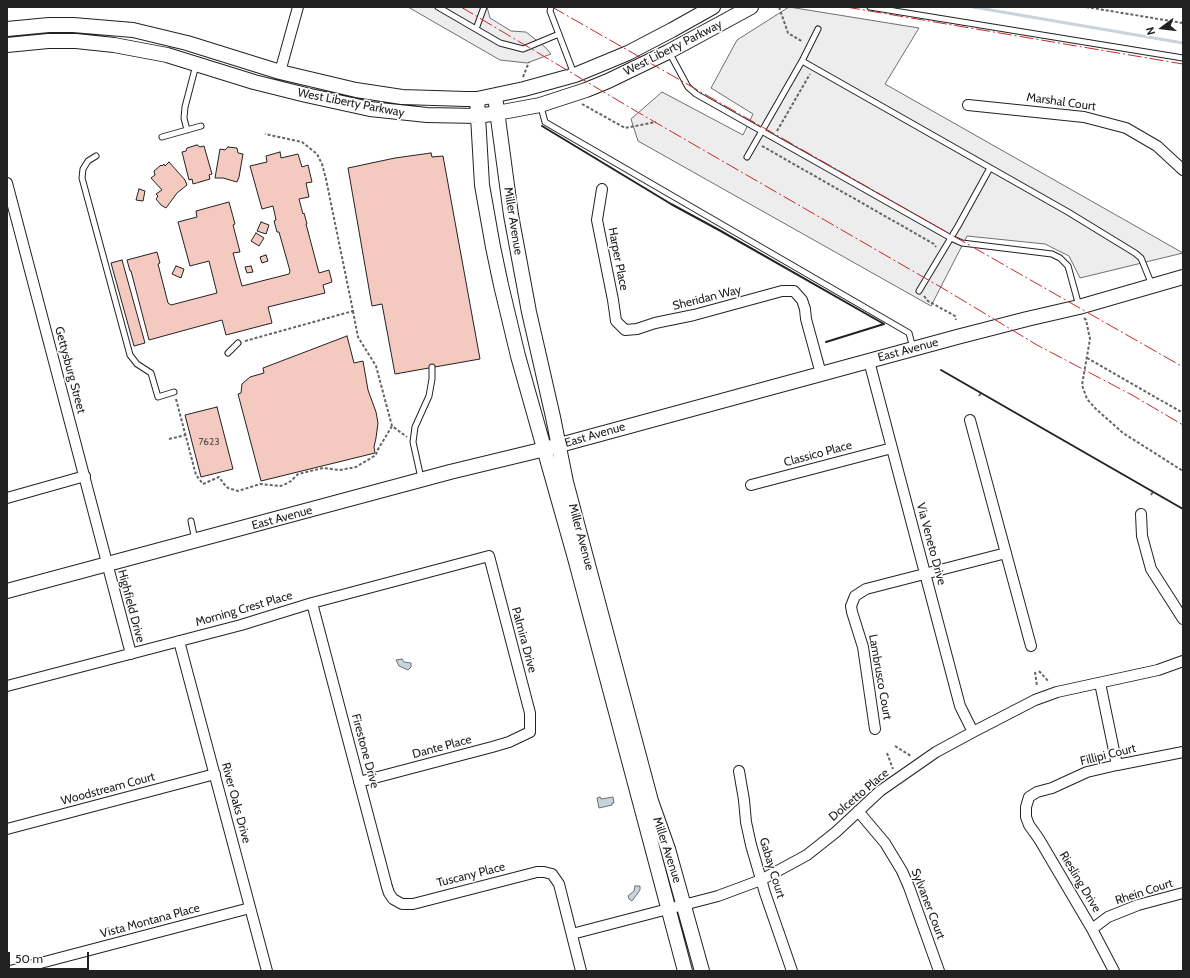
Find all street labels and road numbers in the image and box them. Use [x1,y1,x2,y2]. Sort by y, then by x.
street label: West Liberty Parkway [621,17,725,79]
street label: West Liberty Parkway [296,86,406,120]
street label: Marshal Court [1025,90,1097,114]
street label: Miller Avenue [501,186,525,256]
street label: Harper Place [605,226,631,292]
street label: Sheridan Way [671,283,743,313]
street label: Gettysburg Street [51,325,89,415]
street label: East Avenue [876,335,940,365]
street label: East Avenue [563,420,627,450]
street label: Classico Place [782,438,854,470]
street label: Via Veneto Drive [913,501,949,587]
street label: Miller Avenue [565,502,597,572]
street label: East Avenue [250,503,314,533]
street label: Highfield Drive [114,568,148,644]
street label: Morning Crest Place [194,588,294,630]
street label: Palmira Drive [508,606,540,674]
street label: Lambrusco Court [865,633,895,721]
street label: Firestone Drive [348,712,382,790]
street label: Dante Place [411,732,473,762]
street label: Fillipi Court [1079,741,1137,769]
street label: River Oaks Drive [218,761,254,845]
street label: Dolcetto Place [826,766,892,824]
street label: Woodstream Court [60,770,156,808]
street label: Miller Avenue [650,815,684,885]
street label: Gabay Court [756,836,788,900]
street label: Riesling Drive [1056,849,1104,915]
street label: Tuscany Place [435,860,507,890]
street label: Sylvaner Court [908,867,948,941]
street label: Rhein Court [1113,876,1175,908]
street label: Vista Montana Place [99,901,201,941]

